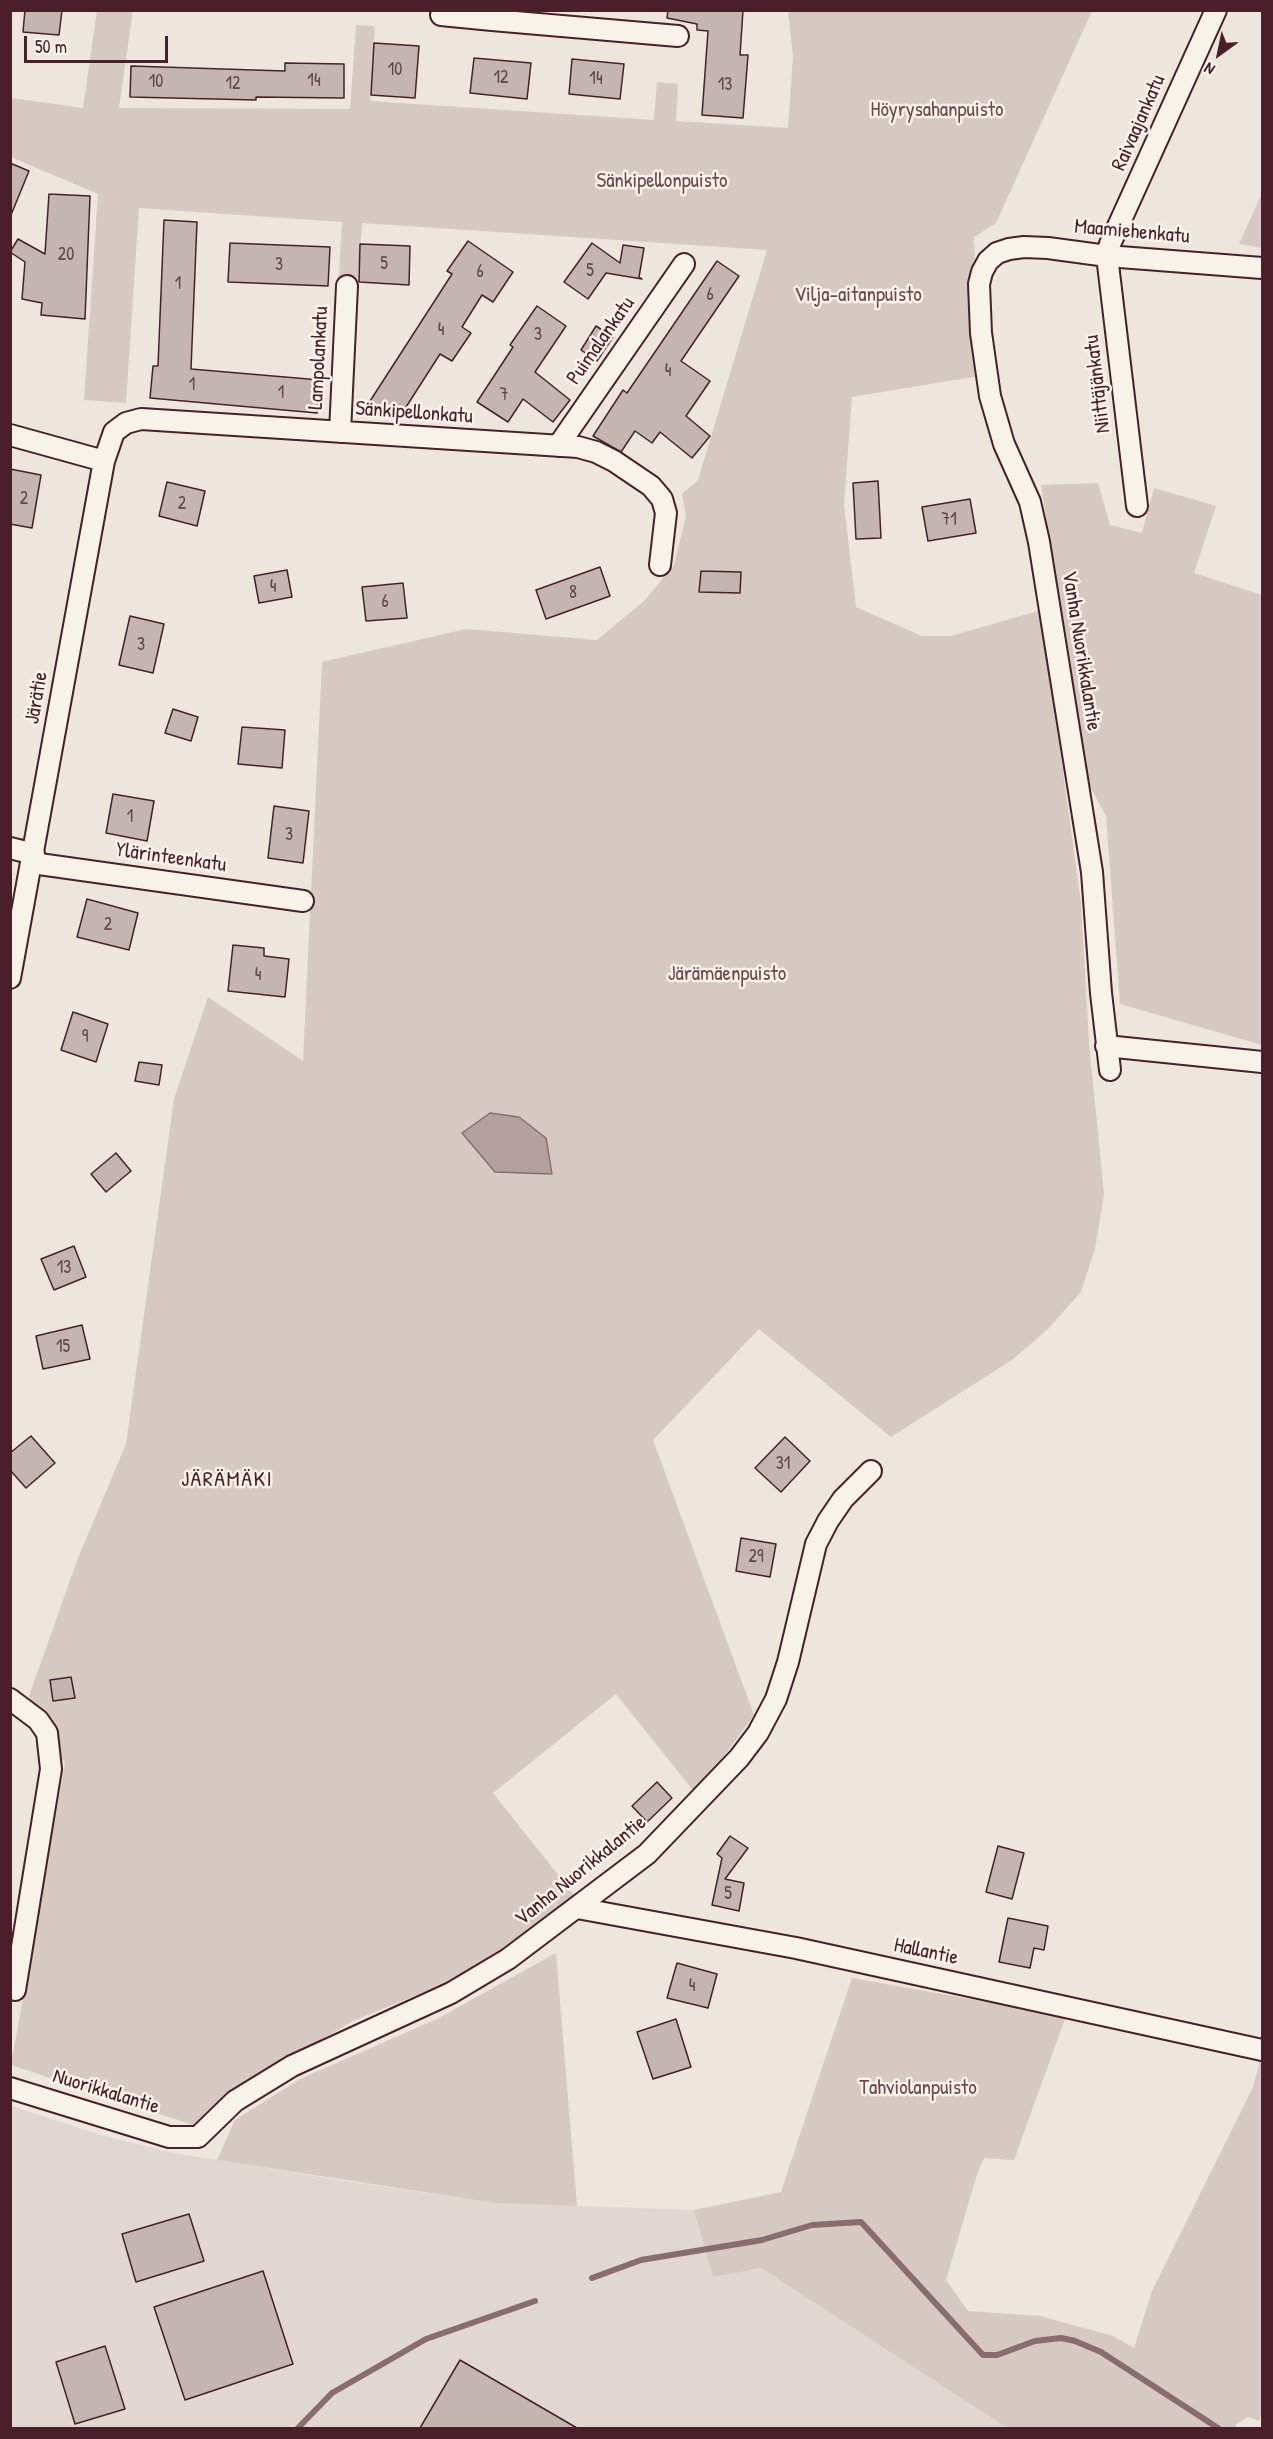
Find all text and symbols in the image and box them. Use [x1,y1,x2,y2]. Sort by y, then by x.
scale bar [27,24,171,62]
north arrow [1189,24,1249,84]
text: 50 m [35,34,67,59]
text: N [1200,58,1219,81]
house number: 10 [388,59,402,81]
house number: 12 [494,67,508,89]
house number: 14 [589,68,603,90]
house number: 14 [307,70,321,92]
house number: 10 [149,71,163,93]
street label: Raivaajankatu [1107,71,1171,175]
house number: 12 [226,73,240,95]
house number: 13 [718,74,732,96]
park label: Höyrysahanpuisto [871,97,1003,123]
park label: Sänkipellonpuisto [597,168,727,194]
street label: Maamiehenkatu [1073,214,1191,250]
house number: 20 [58,244,74,266]
house number: 5 [380,253,388,275]
house number: 3 [275,254,283,276]
house number: 5 [586,260,594,282]
house number: 6 [476,261,484,283]
house number: 1 [175,273,181,295]
park label: Vilja-aitanpuisto [794,282,922,308]
house number: 6 [706,284,714,306]
street label: Puimalankatu [562,292,640,390]
street label: Lampolankatu [304,306,334,410]
house number: 4 [438,319,444,341]
house number: 3 [534,324,542,346]
street label: Niittäjänkatu [1079,334,1117,434]
house number: 4 [665,360,671,382]
house number: 1 [189,374,195,396]
house number: 1 [278,382,284,404]
house number: 7 [500,384,508,406]
street label: Sänkipellonkatu [354,396,474,430]
house number: 2 [20,488,28,510]
house number: 2 [178,493,186,515]
house number: 71 [941,509,957,531]
street label: Vanha Nuorikkalantie [1056,569,1106,733]
house number: 4 [270,576,276,598]
house number: 8 [569,582,577,604]
house number: 6 [381,591,389,613]
house number: 3 [137,634,145,656]
street label: Järätie [20,670,54,726]
house number: 1 [127,806,133,828]
house number: 3 [285,824,293,846]
street label: Ylärinteenkatu [114,838,228,878]
house number: 2 [104,914,112,936]
park label: Järämäenpuisto [668,961,786,987]
house number: 4 [255,964,261,986]
house number: 9 [82,1026,88,1048]
house number: 13 [57,1257,71,1279]
house number: 15 [56,1336,70,1358]
house number: 31 [776,1453,790,1475]
district label: JÄRÄMÄKI [181,1467,273,1493]
house number: 29 [748,1546,764,1568]
street label: Vanha Nuorikkalantie [510,1810,652,1932]
house number: 5 [724,1883,732,1905]
street label: Hallantie [892,1933,960,1971]
house number: 4 [689,1975,695,1997]
street label: Nuorikkalantie [50,2064,162,2120]
park label: Tahviolanpuisto [859,2075,977,2101]

